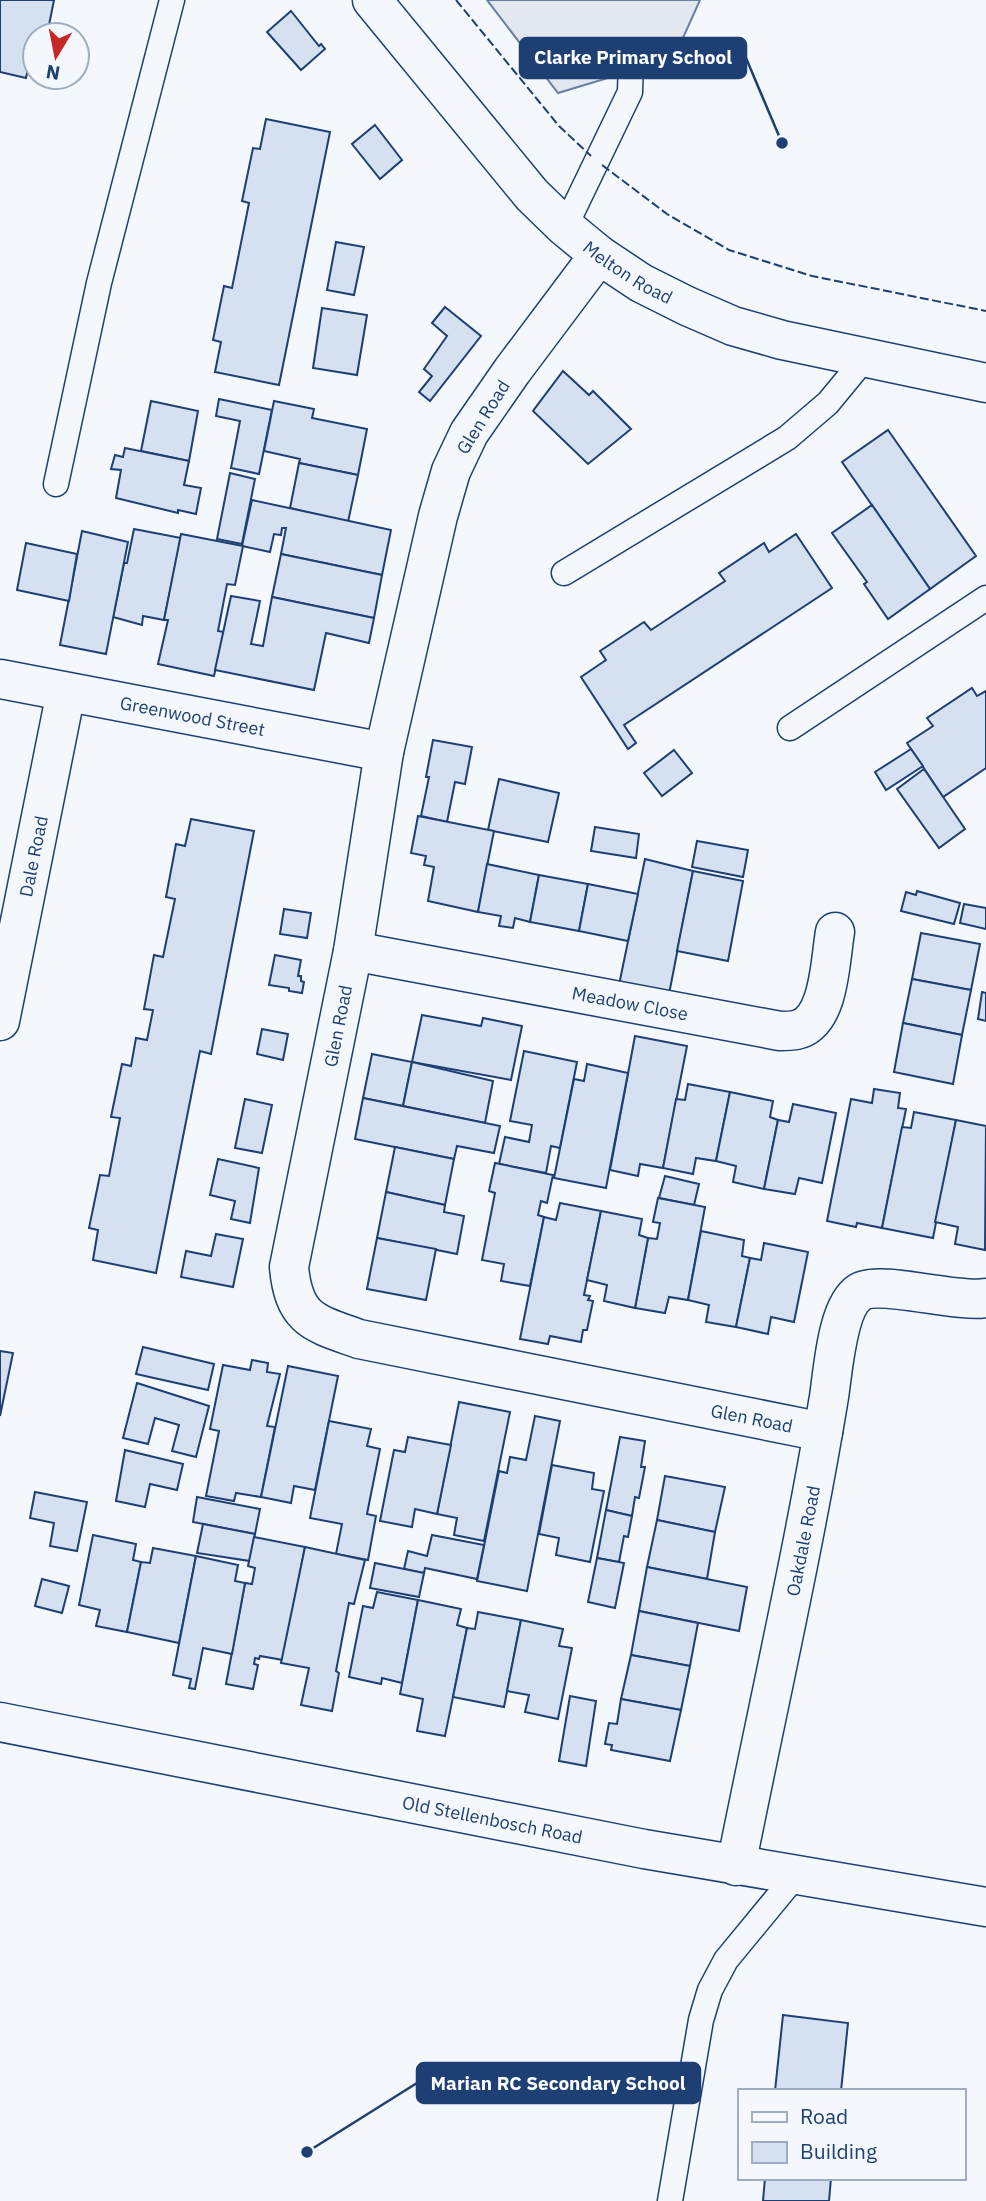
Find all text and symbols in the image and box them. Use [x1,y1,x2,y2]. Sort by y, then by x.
north arrow [21,21,91,91]
callout: Clarke Primary School [520,38,746,78]
text: Clarke Primary School [534,45,732,69]
text: N [44,60,62,86]
street label: Melton Road [579,235,677,309]
street label: Glen Road [451,376,515,458]
street label: Greenwood Street [118,691,267,741]
street label: Dale Road [14,814,52,899]
street label: Meadow Close [570,981,690,1025]
street label: Glen Road [319,983,357,1069]
street label: Glen Road [709,1398,795,1437]
street label: Oakdale Road [781,1484,825,1598]
street label: Old Stellenbosch Road [400,1790,585,1848]
callout: Marian RC Secondary School [417,2063,700,2103]
text: Marian RC Secondary School [431,2071,686,2095]
legend [738,2089,965,2180]
text: Road [800,2102,848,2130]
text: Building [800,2137,877,2165]

